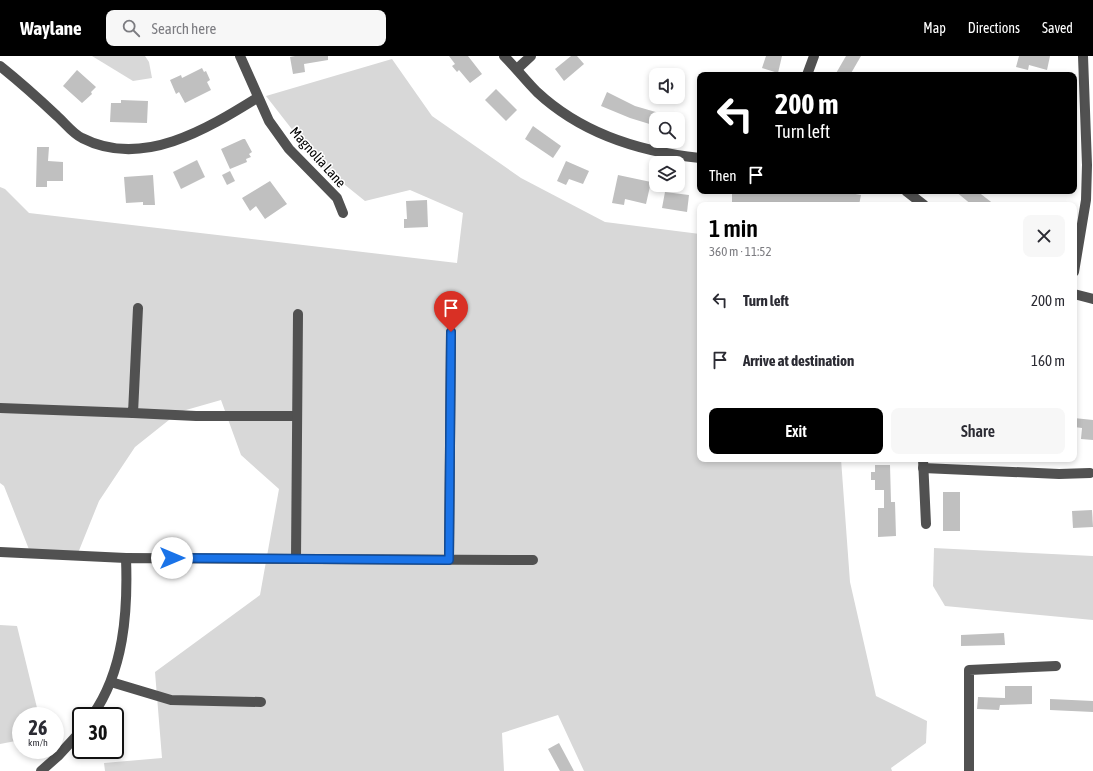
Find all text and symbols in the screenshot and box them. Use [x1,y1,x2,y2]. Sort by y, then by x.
search box [106,10,386,46]
text: Waylane [20,17,82,39]
icon: search [120,17,142,39]
text: Search here [152,20,216,37]
text: Map [923,20,946,36]
text: Directions [968,20,1020,36]
text: Saved [1042,20,1073,36]
map controls [649,68,685,192]
button: sound [649,68,685,104]
icon: left [709,88,761,140]
text: 200 m [775,88,838,120]
button: search [649,112,685,148]
text: Turn left [775,121,830,142]
street label: Magnolia Lane [287,124,349,190]
button: layers [649,156,685,192]
icon: arrive [745,164,767,186]
text: Then [709,167,737,184]
text: 1 min [709,215,758,242]
button: close [1023,215,1065,257]
text: 360 m · 11:52 [709,244,772,259]
icon: left [709,289,731,311]
pin [434,291,468,332]
text: Turn left [743,292,789,309]
text: 200 m [1031,292,1065,309]
icon: arrive [440,297,462,319]
icon: arrive [709,349,731,371]
text: Arrive at destination [743,352,854,369]
text: 160 m [1031,352,1065,369]
button: Exit [709,408,883,454]
button: Share [891,408,1065,454]
position arrow [151,537,193,579]
speed limit sign: 30 [72,707,124,759]
text: 26 [29,716,47,739]
text: km/h [28,737,48,748]

